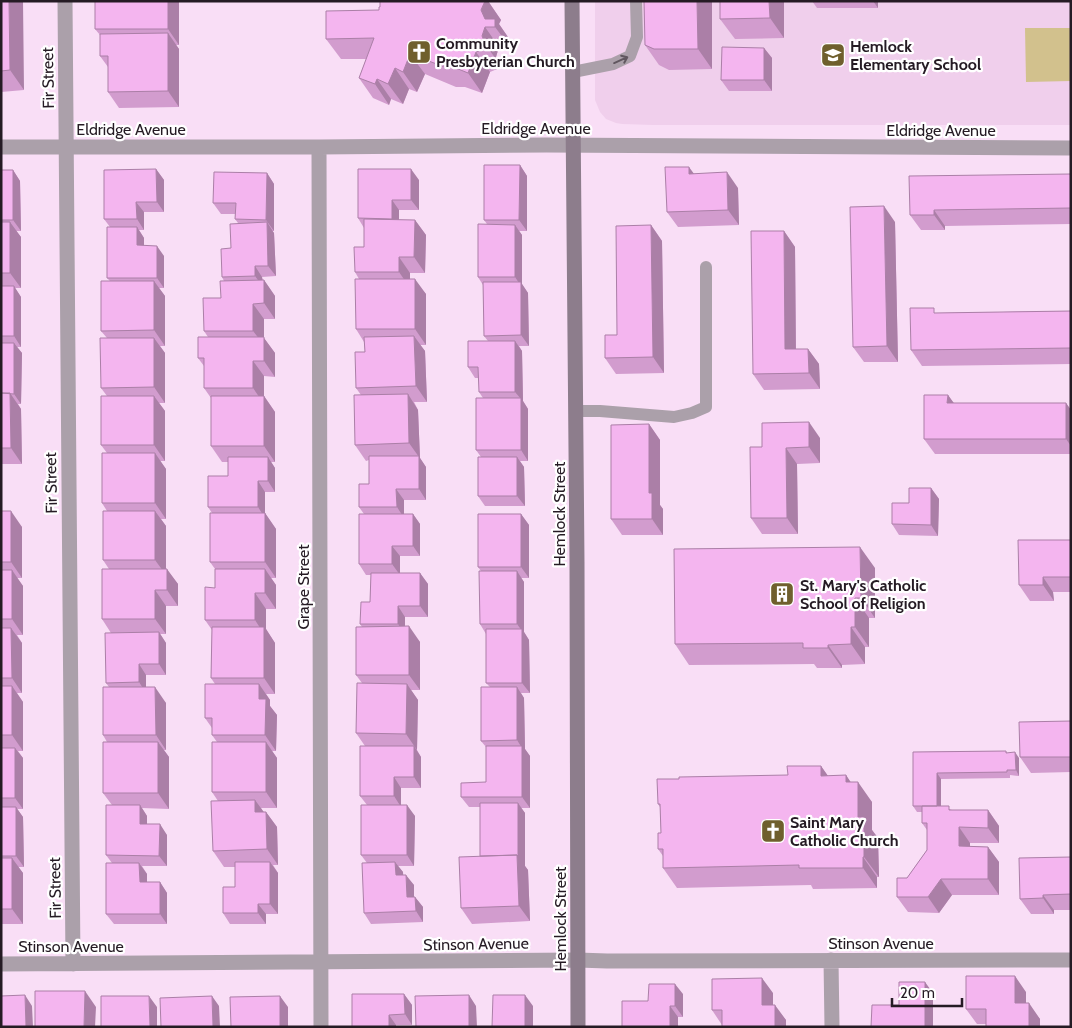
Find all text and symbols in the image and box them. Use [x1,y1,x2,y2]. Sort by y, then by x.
place label: Community Presbyterian Church [436,34,575,71]
place label: Hemlock Elementary School [850,37,981,74]
church icon: Community Presbyterian Church [406,39,432,65]
school or university icon: Hemlock Elementary School [820,42,846,68]
street label: Fir Street [38,47,58,109]
one-way arrow [613,55,628,65]
street label: Eldridge Avenue [481,119,591,138]
street label: Eldridge Avenue [76,120,186,139]
street label: Eldridge Avenue [886,121,996,140]
street label: Fir Street [41,452,61,514]
street label: Hemlock Street [550,461,569,566]
street label: Grape Street [294,544,313,630]
place label: St. Mary's Catholic School of Religion [800,576,926,613]
building icon: St. Mary's Catholic School of Religion [769,581,795,607]
place label: Saint Mary Catholic Church [790,813,899,850]
church icon: Saint Mary Catholic Church [760,818,786,844]
street label: Fir Street [45,857,65,919]
street label: Hemlock Street [551,866,570,971]
street label: Stinson Avenue [423,934,529,954]
street label: Stinson Avenue [828,934,934,953]
street label: Stinson Avenue [18,937,124,956]
scale bar [892,976,962,1008]
text: 20 m [900,984,935,1002]

